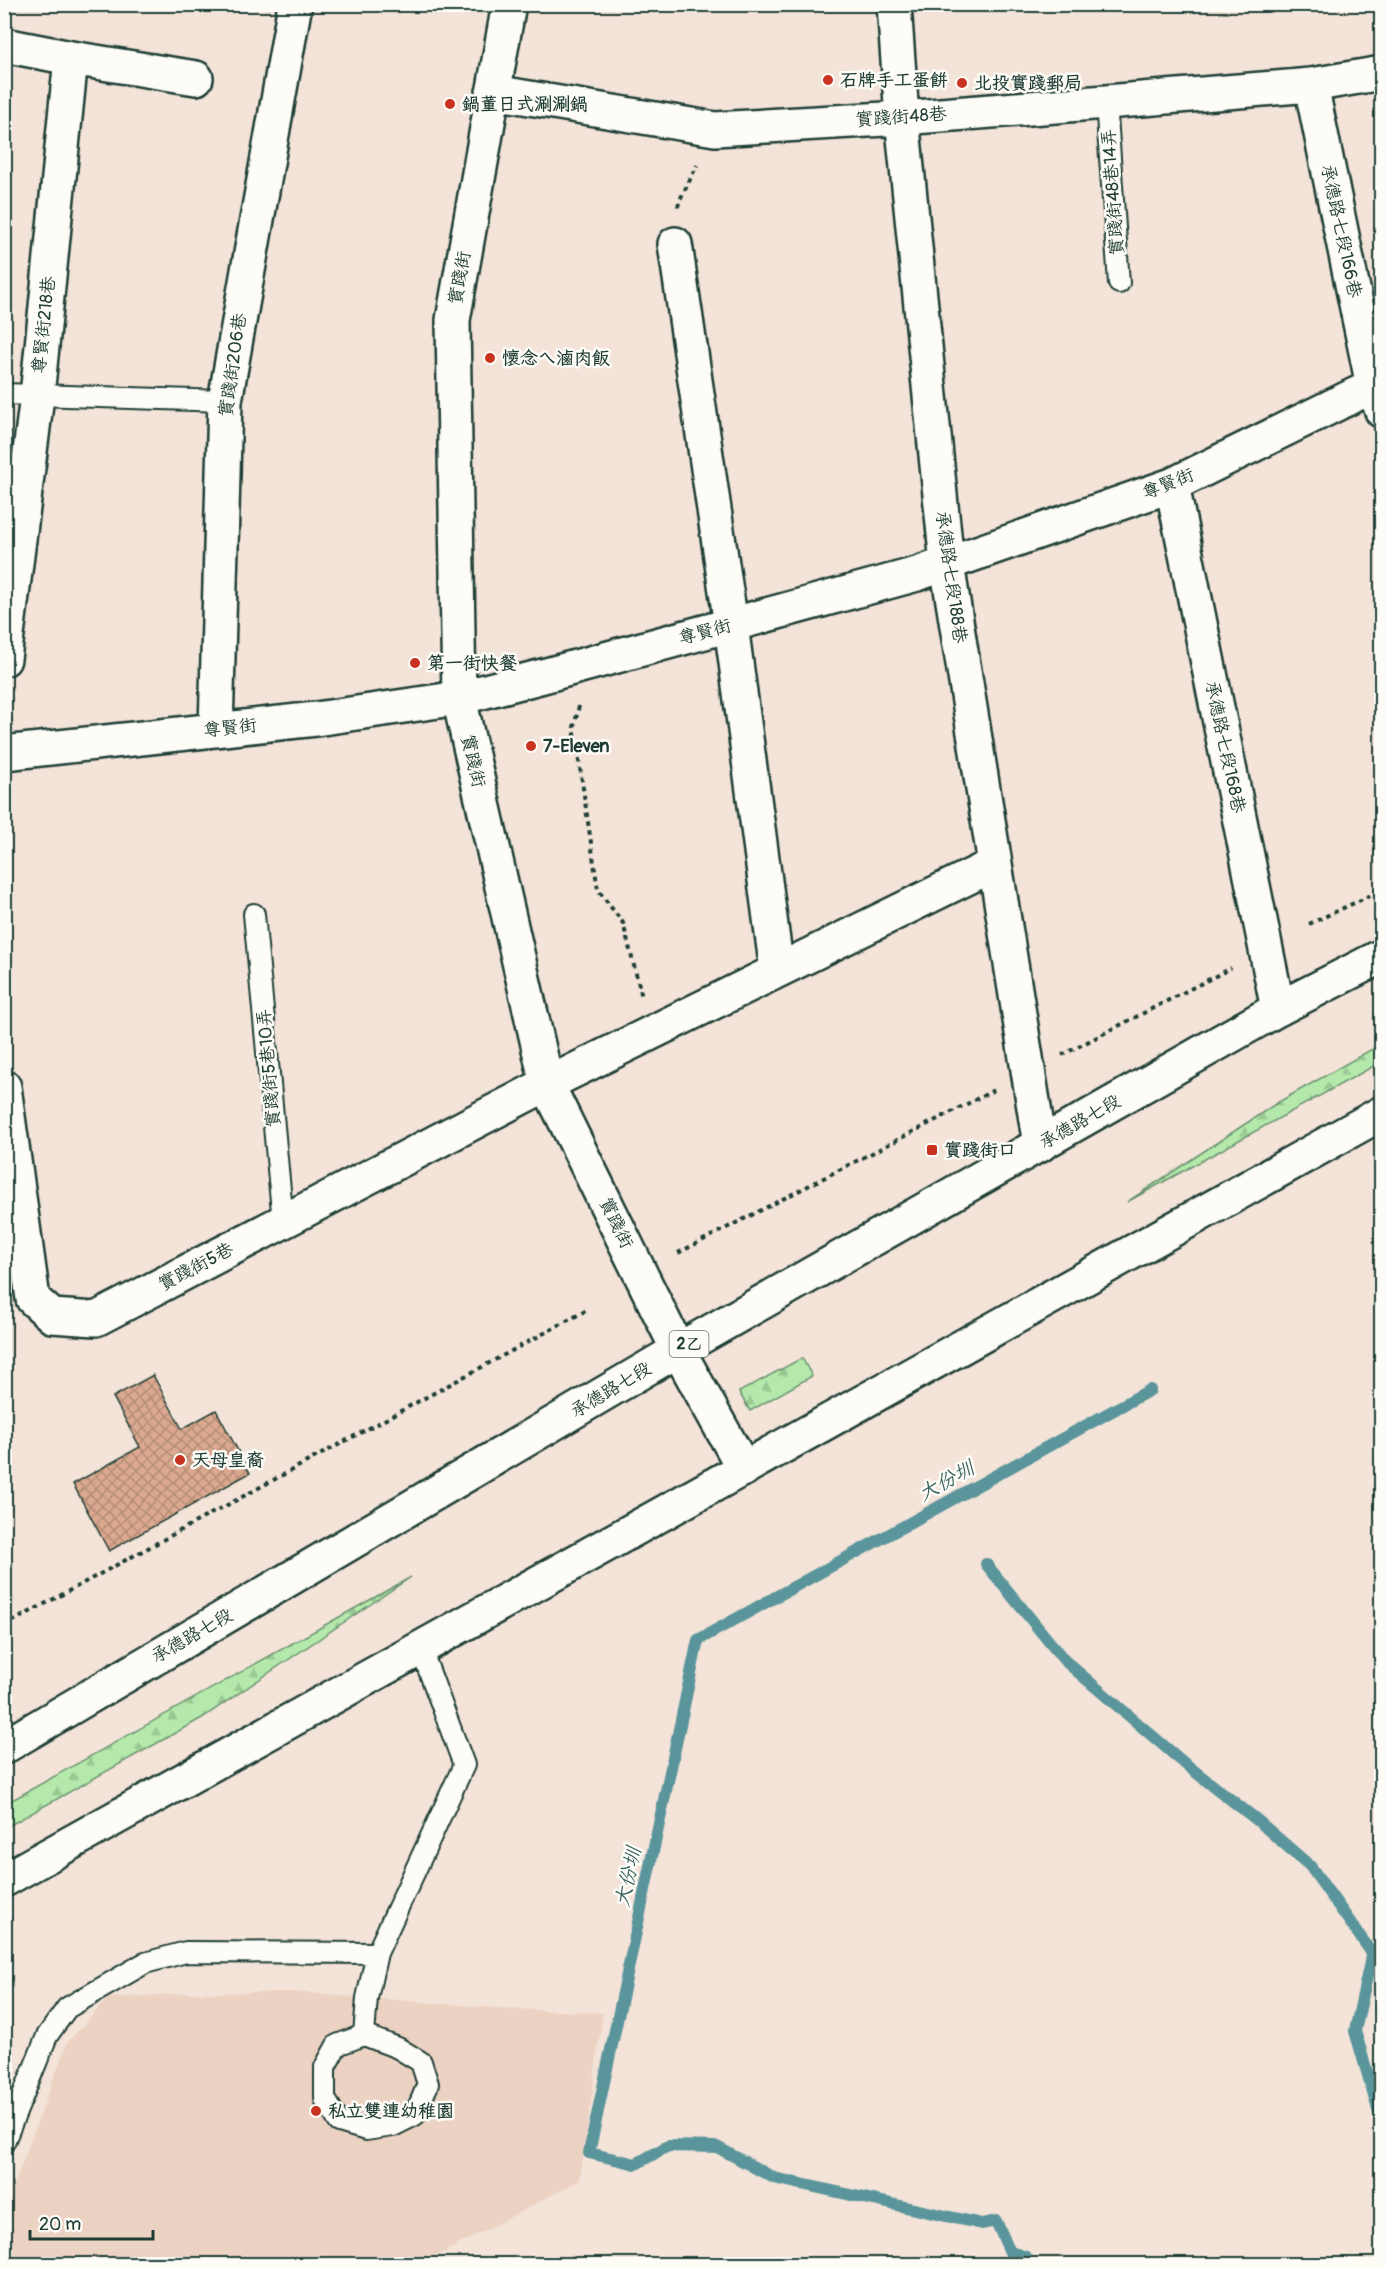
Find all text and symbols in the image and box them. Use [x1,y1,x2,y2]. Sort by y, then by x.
place label: 石牌手工蛋餅 [840,69,948,92]
place label: 北投實踐郵局 [974,72,1082,95]
marker: 石牌手工蛋餅 [821,73,835,87]
marker: 北投實踐郵局 [955,76,969,90]
place label: 鍋董日式涮涮鍋 [462,93,588,116]
marker: 鍋董日式涮涮鍋 [443,97,457,111]
street label: 實踐街48巷 [855,102,947,132]
street label: 實踐街48巷14弄 [1097,128,1129,256]
street label: 承德路七段166巷 [1316,162,1366,300]
street label: 實踐街 [444,249,476,307]
street label: 尊賢街218巷 [27,275,61,375]
street label: 實踐街206巷 [214,311,252,419]
place label: 懷念ㄟ滷肉飯 [502,347,610,370]
marker: 懷念ㄟ滷肉飯 [483,351,497,365]
street label: 尊賢街 [1139,463,1197,505]
street label: 承德路七段188巷 [930,509,972,645]
street label: 尊賢街 [676,614,734,650]
place label: 第一街快餐 [427,652,517,675]
marker: 第一街快餐 [408,656,422,670]
street label: 承德路七段168巷 [1200,679,1250,815]
street label: 尊賢街 [202,714,258,742]
street label: 實踐街 [456,732,490,790]
place label: 7-Eleven [543,735,610,758]
marker: 7-Eleven [524,739,538,753]
street label: 實踐街5巷10弄 [252,1008,286,1128]
street label: 承德路七段 [1035,1090,1125,1154]
place label: 實踐街口 [944,1139,1016,1162]
marker: 實踐街口 [925,1143,939,1157]
street label: 實踐街 [594,1194,638,1252]
street label: 實踐街5巷 [155,1238,237,1296]
road number: 2乙 [670,1331,708,1357]
street label: 承德路七段 [567,1357,655,1423]
place label: 天母皇裔 [192,1449,264,1472]
marker: 天母皇裔 [173,1453,187,1467]
water label: 大份圳 [914,1455,980,1506]
street label: 承德路七段 [147,1604,237,1668]
water label: 大份圳 [610,1843,647,1909]
place label: 私立雙連幼稚園 [328,2100,454,2123]
marker: 私立雙連幼稚園 [309,2104,323,2118]
scale bar [30,2203,153,2241]
text: 20 m [39,2213,81,2236]

